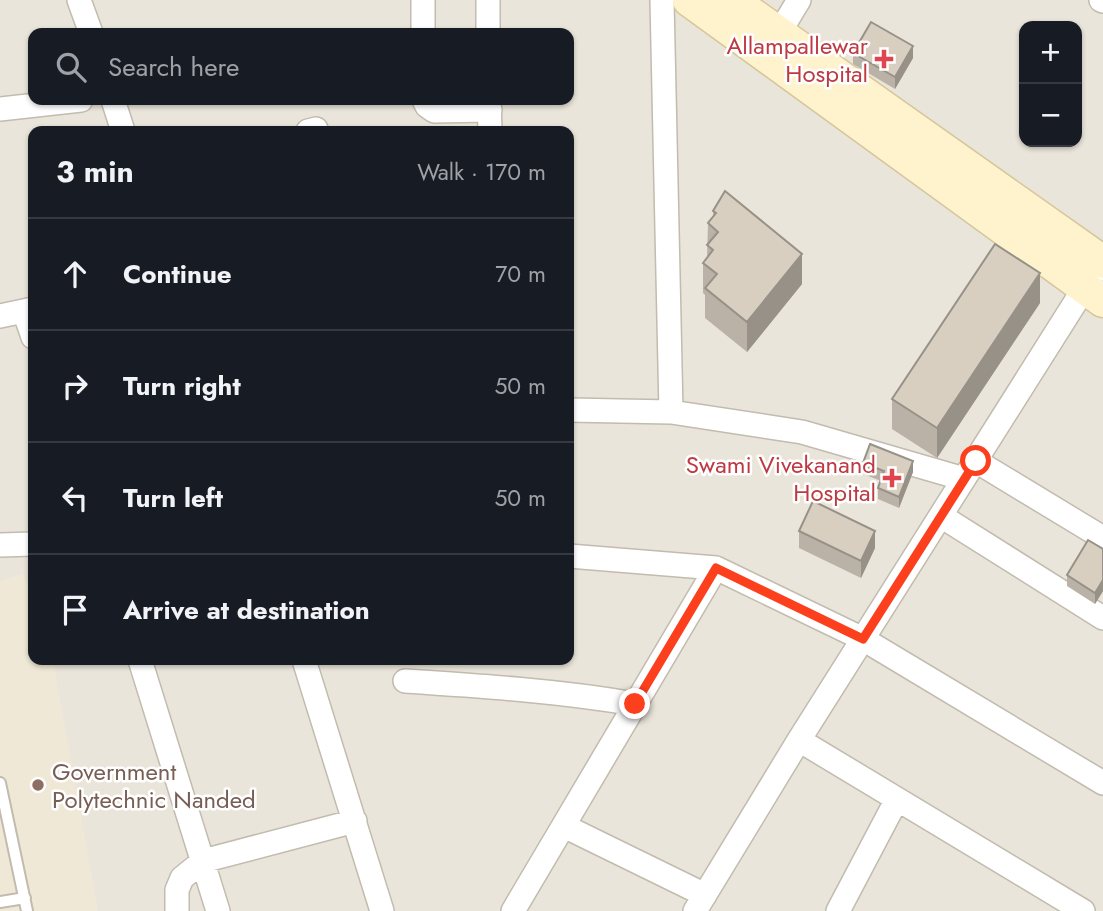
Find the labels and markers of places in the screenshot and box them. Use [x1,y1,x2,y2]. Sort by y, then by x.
place label: Allampallewar Hospital [726,28,869,91]
marker: Allampallewar Hospital [874,49,894,69]
place label: Swami Vivekanand Hospital [686,447,876,510]
marker: Swami Vivekanand Hospital [882,468,902,488]
place label: Government Polytechnic Nanded [52,754,256,817]
marker: Government Polytechnic Nanded [30,777,46,793]

